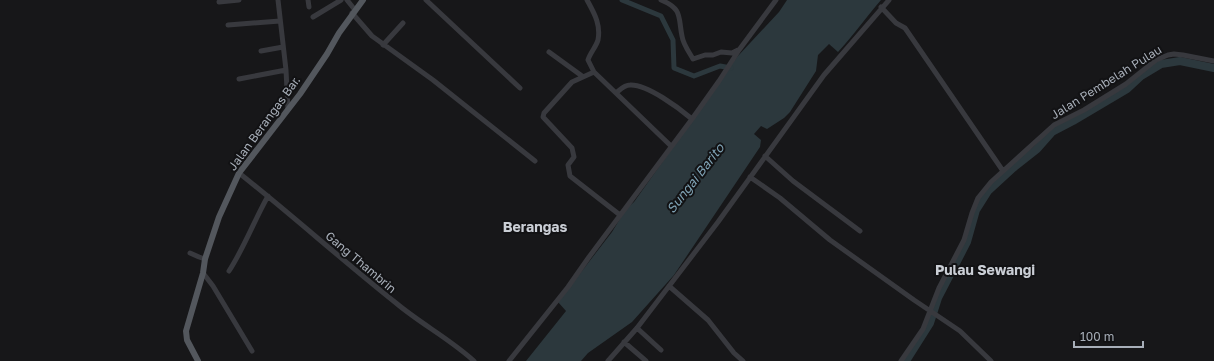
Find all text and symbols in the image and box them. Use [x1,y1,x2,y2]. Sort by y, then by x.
street label: Jalan Pembelah Pulau [1048,42,1164,122]
street label: Jalan Berangas Bar. [225,73,303,173]
water label: Sungai Barito [663,139,728,216]
district label: Berangas [503,218,567,235]
street label: Gang Thambrin [323,228,399,296]
district label: Pulau Sewangi [935,261,1035,278]
scale bar [1074,323,1143,349]
text: 100 m [1080,329,1114,344]

